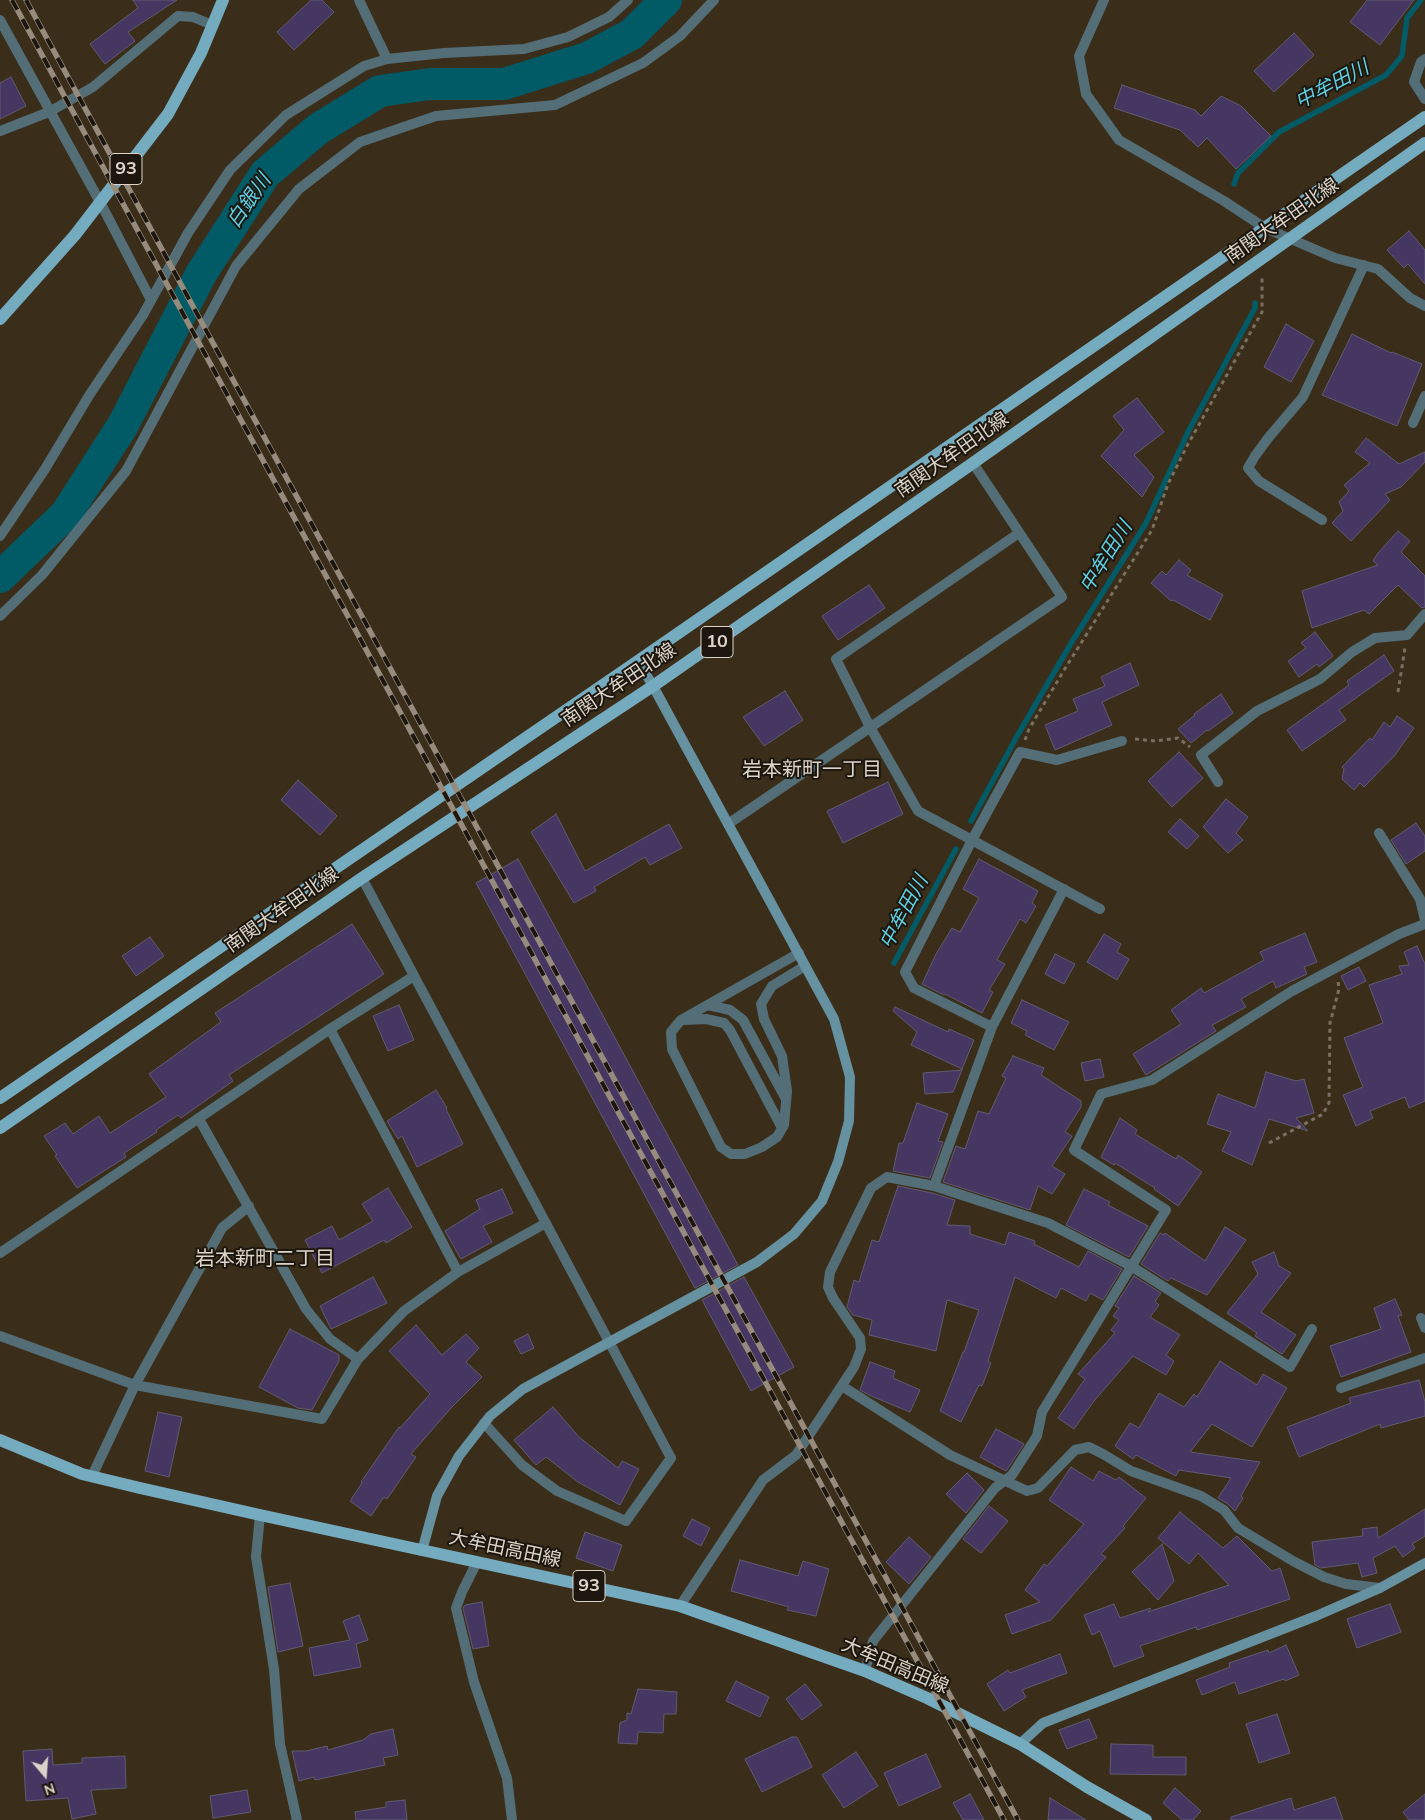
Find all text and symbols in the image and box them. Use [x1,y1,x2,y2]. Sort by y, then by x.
water label: 中牟田川 [1291,56,1373,114]
road number: 93 [110,153,142,184]
water label: 白銀川 [222,170,276,232]
street label: 南関大牟田北線 [1221,174,1343,268]
street label: 南関大牟田北線 [891,408,1013,502]
water label: 中牟田川 [1075,517,1137,597]
road number: 10 [701,626,733,658]
street label: 南関大牟田北線 [557,638,681,732]
district label: 岩本新町一丁目 [742,758,882,782]
street label: 南関大牟田北線 [221,863,343,957]
water label: 中牟田川 [875,871,933,953]
district label: 岩本新町二丁目 [195,1247,335,1271]
street label: 大牟田高田線 [447,1526,563,1572]
road number: 93 [573,1570,605,1602]
street label: 大牟田高田線 [838,1633,952,1699]
north arrow [20,1750,70,1800]
text: N [42,1779,57,1799]

